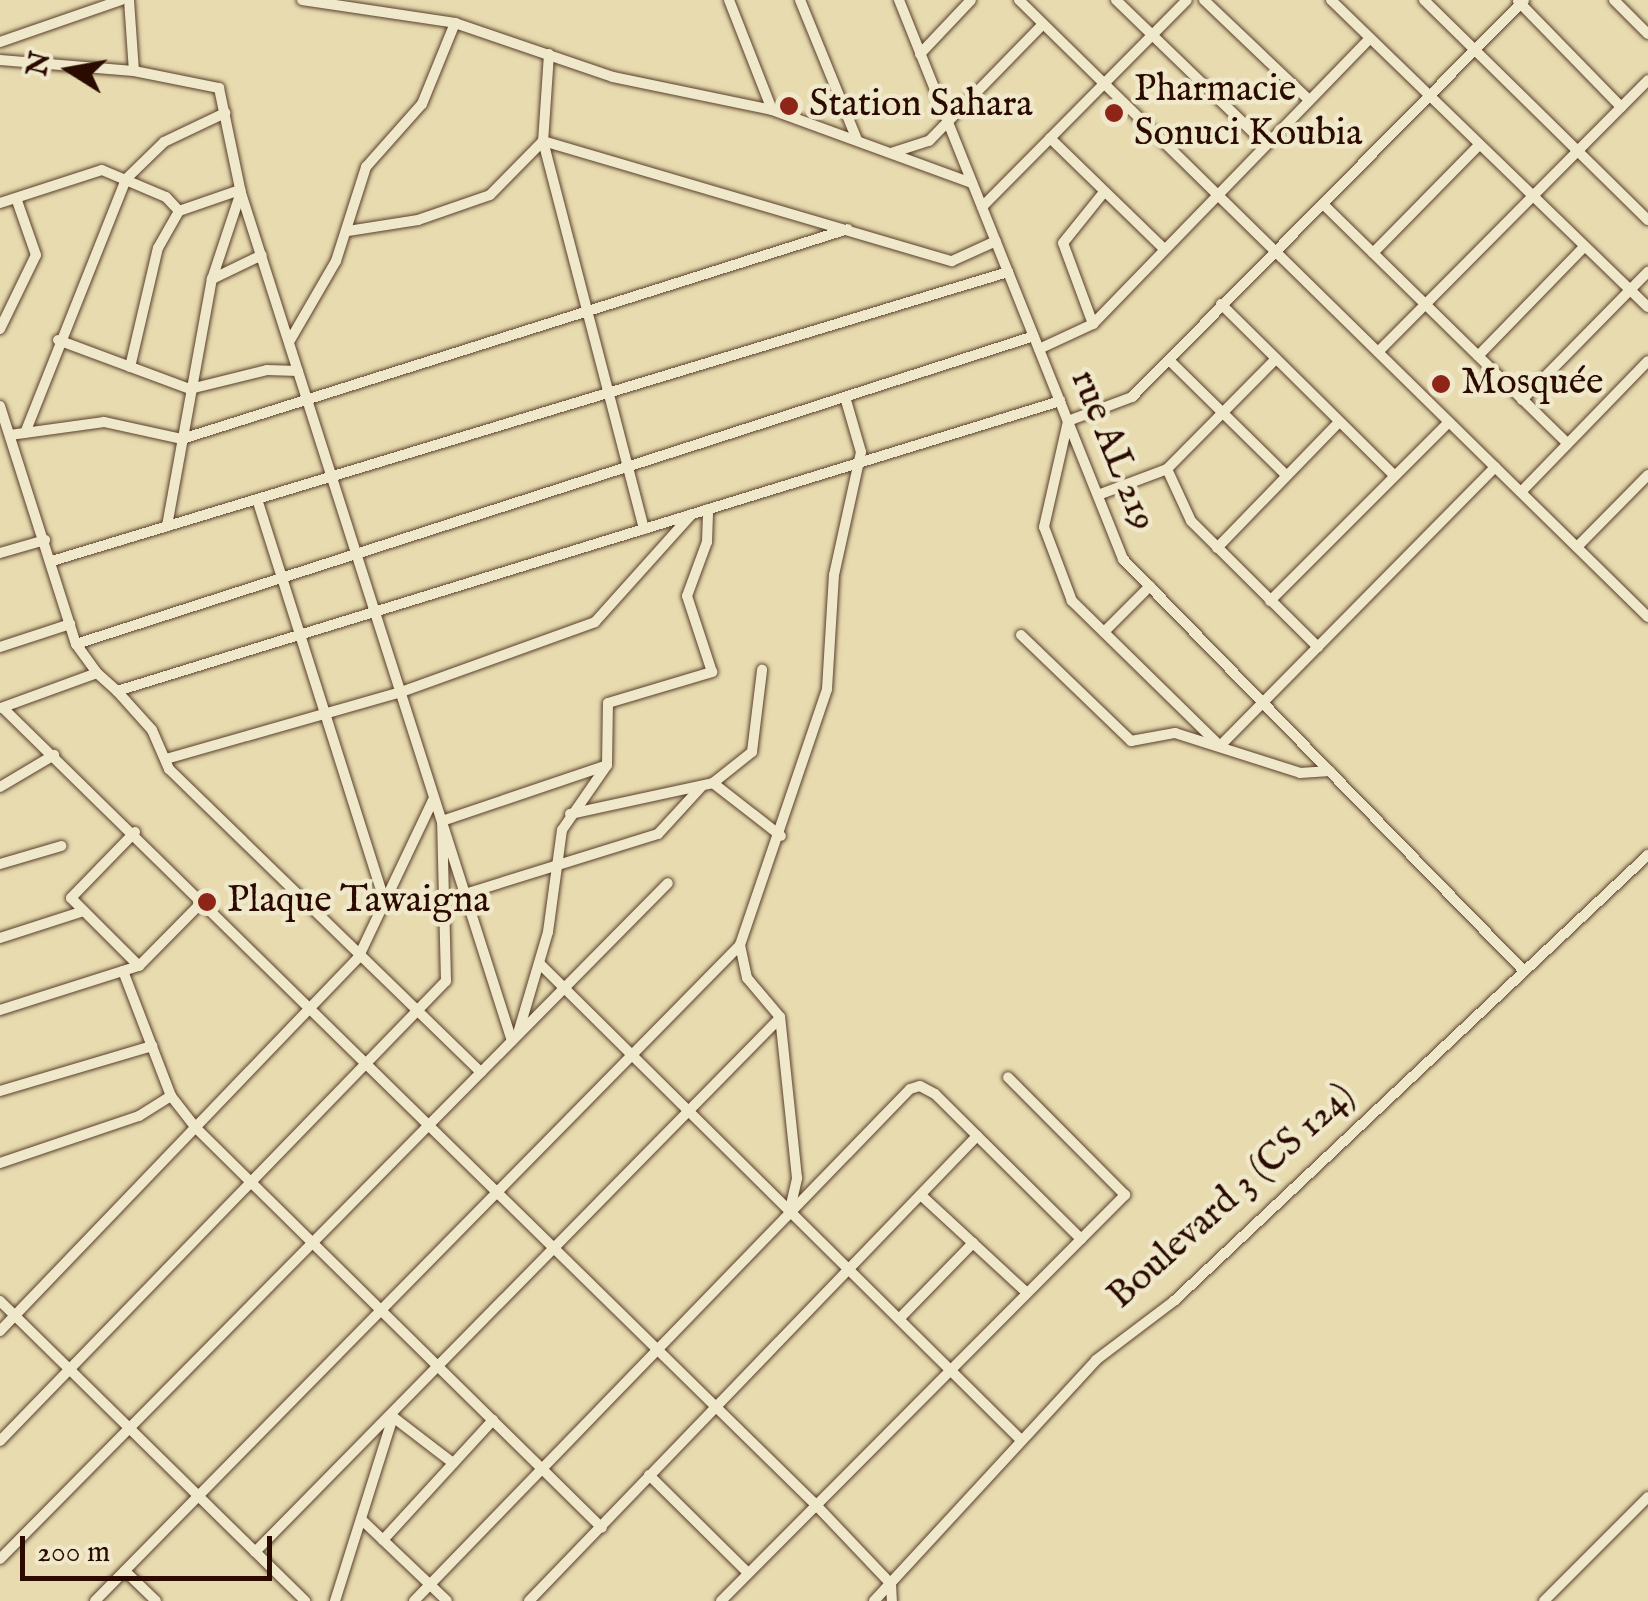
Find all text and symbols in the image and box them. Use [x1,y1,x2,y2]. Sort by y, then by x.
north arrow [20,20,120,120]
text: N [21,49,60,79]
place label: Pharmacie Sonuci Koubia [1134,68,1362,157]
place label: Station Sahara [809,83,1033,129]
marker: Station Sahara [778,95,800,117]
marker: Pharmacie Sonuci Koubia [1103,102,1125,124]
place label: Mosquée [1461,361,1604,407]
street label: rue AL 219 [1059,364,1165,538]
marker: Mosquée [1430,373,1452,395]
place label: Plaque Tawaigna [227,879,490,925]
marker: Plaque Tawaigna [196,891,218,913]
street label: Boulevard 3 (CS 124) [1099,1074,1365,1320]
scale bar [25,1516,278,1578]
text: 200 m [37,1534,110,1572]

